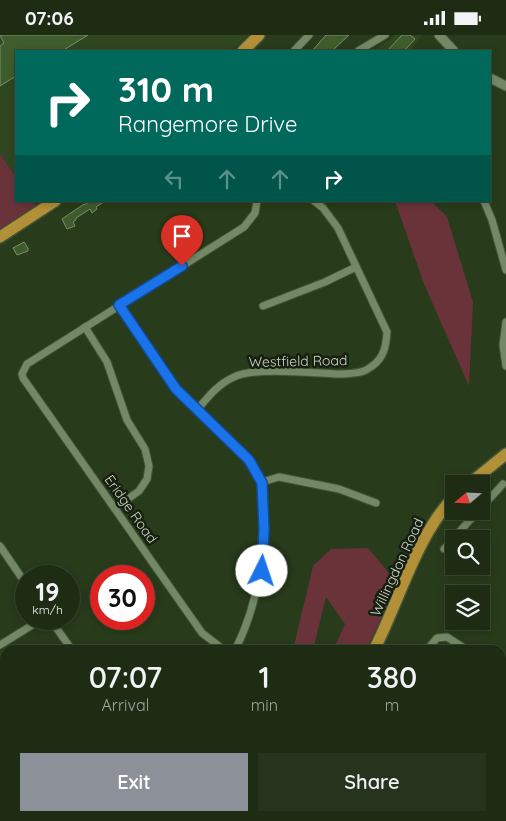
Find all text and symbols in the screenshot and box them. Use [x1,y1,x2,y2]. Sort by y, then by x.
text: 07:06 [25,6,74,30]
text: 310 m [118,67,214,111]
icon: right [35,70,100,135]
text: Rangemore Drive [118,110,297,138]
icon: left [160,165,188,193]
icon: ahead [213,165,241,193]
icon: ahead [266,165,294,193]
icon: right [319,165,347,193]
pin [161,215,203,266]
icon: arrive [168,222,196,250]
street label: Westfield Road [249,351,347,371]
street label: Eridge Road [101,471,161,547]
north arrow [445,475,490,520]
map controls [445,475,490,630]
street label: Willingdon Road [366,515,428,619]
button: search [445,530,490,575]
position arrow [235,544,287,596]
speed limit sign: 30 [90,565,155,630]
text: 19 [36,576,59,607]
button: layers [445,585,490,630]
text: km/h [32,602,63,617]
text: 07:07 [89,658,162,696]
text: 1 [259,658,270,696]
text: 380 [367,658,417,696]
text: Arrival [101,695,149,715]
text: min [251,695,278,715]
text: m [385,695,399,715]
button: Exit [20,753,248,811]
button: Share [258,753,486,811]

